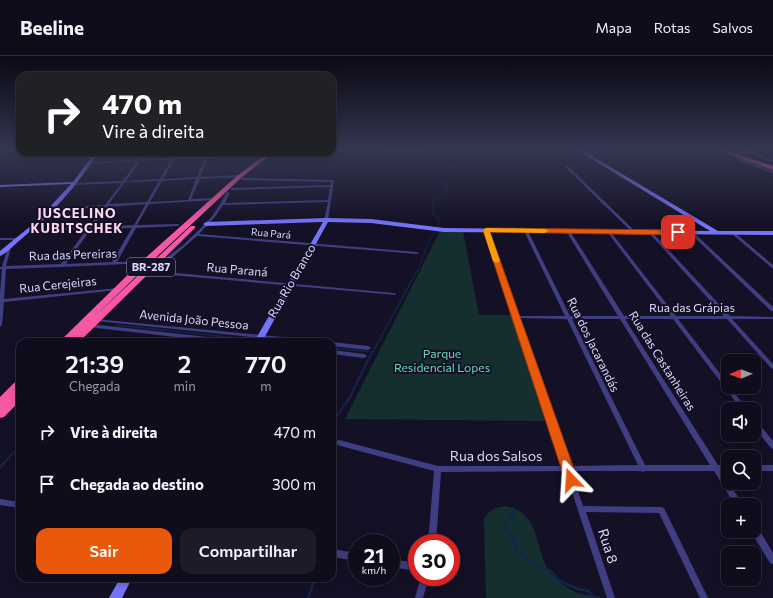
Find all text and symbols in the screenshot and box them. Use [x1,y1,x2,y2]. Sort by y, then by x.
text: Beeline [20,16,84,39]
text: Mapa [596,19,632,36]
text: Rotas [654,19,690,36]
text: Salvos [712,19,753,36]
text: 470 m [102,86,182,120]
icon: right [36,88,88,140]
text: Vire à direita [102,120,204,142]
district label: JUSCELINO KUBITSCHEK [31,205,123,236]
pin [661,215,695,249]
icon: arrive [667,221,689,243]
street label: Rua Pará [251,225,291,241]
street label: Rua Rio Branco [264,241,318,320]
street label: Rua das Pereiras [29,245,117,263]
road number: BR-287 [127,258,175,276]
street label: Rua Paraná [206,259,268,279]
street label: Rua Cerejeiras [19,273,97,295]
street label: Rua dos Jacarandás [564,295,623,395]
street label: Rua das Grápias [649,300,735,314]
street label: Avenida João Pessoa [139,306,249,333]
street label: Rua das Castanheiras [626,308,699,413]
park label: Parque Residencial Lopes [394,346,490,374]
text: 21:39 [65,349,124,378]
text: 2 [178,349,191,378]
text: 770 [245,349,287,378]
north arrow [721,354,761,394]
map controls [721,354,761,586]
text: Chegada [69,378,120,394]
text: min [174,378,196,394]
text: m [260,378,271,394]
button: sound [721,402,761,442]
icon: right [36,421,58,443]
text: Vire à direita [70,423,158,441]
text: 470 m [274,423,316,441]
street label: Rua dos Salsos [450,447,542,464]
button: search [721,450,761,490]
position arrow [550,459,592,501]
icon: arrive [36,473,58,495]
text: Chegada ao destino [70,475,204,493]
text: 300 m [272,475,316,493]
button: + [721,498,761,538]
street label: Rua 8 [595,526,622,565]
button: Sair [36,528,172,574]
button: Compartilhar [180,528,316,574]
speed limit sign: 30 [408,534,460,586]
text: 21 [364,543,384,567]
button: − [721,546,761,586]
text: km/h [362,564,386,576]

